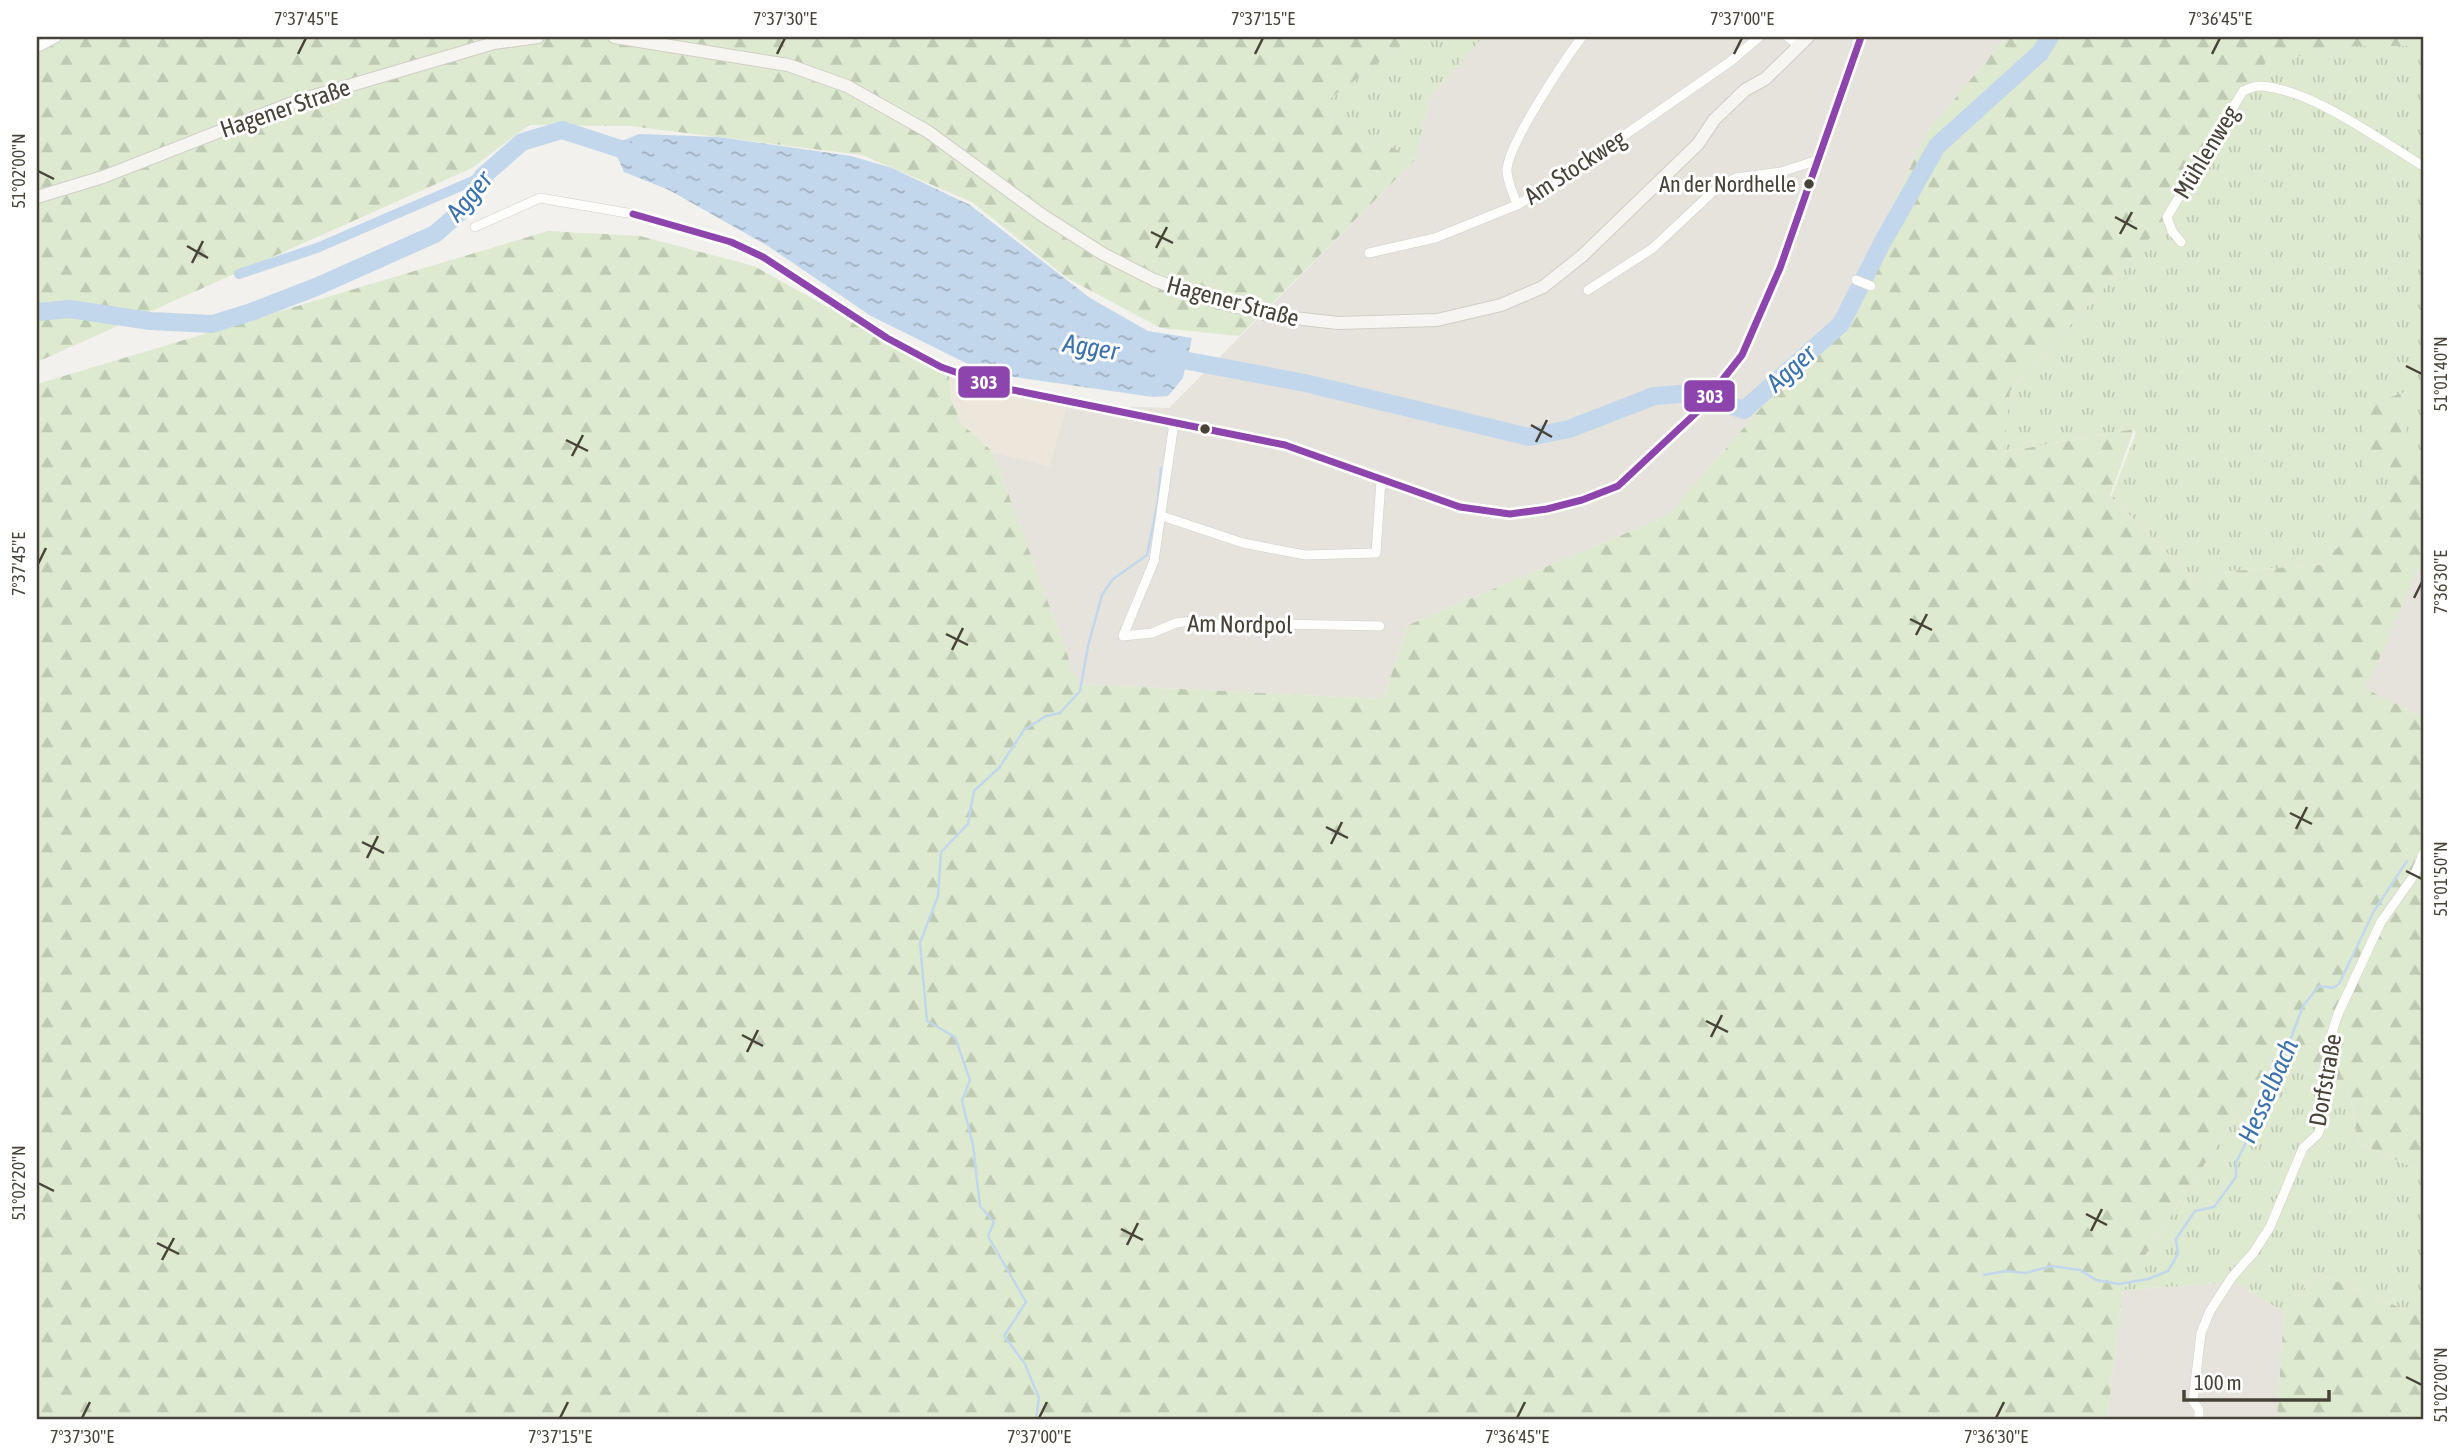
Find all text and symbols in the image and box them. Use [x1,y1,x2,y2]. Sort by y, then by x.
text: 7°37'45"E [274,8,338,29]
text: 7°37'30"E [753,8,817,29]
text: 7°37'15"E [1231,8,1295,29]
text: 7°37'00"E [1710,8,1774,29]
text: 7°36'45"E [2188,8,2252,29]
street label: Hagener Straße [216,73,354,143]
street label: Mühlenweg [2168,100,2245,203]
street label: Am Stockweg [1519,124,1631,210]
text: 51°02'00"N [8,133,29,209]
water label: Agger [439,164,499,228]
place label: An der Nordhelle [1659,171,1796,197]
marker: An der Nordhelle [1802,177,1816,191]
street label: Hagener Straße [1164,270,1302,332]
water label: Agger [1060,328,1122,366]
text: 51°01'40"N [2430,336,2451,412]
water label: Agger [1760,337,1823,398]
line badge: 303 [957,365,1011,399]
text: 303 [971,371,997,393]
line badge: 303 [1683,379,1736,413]
text: 303 [1697,385,1723,407]
unlabelled marker [1198,422,1212,436]
text: 7°37'45"E [8,532,29,596]
text: 7°36'30"E [2430,550,2451,614]
street label: Am Nordpol [1187,610,1293,638]
text: 51°01'50"N [2430,841,2451,917]
street label: Dorfstraße [2304,1032,2346,1128]
water label: Hesselbach [2232,1034,2304,1148]
text: 51°02'20"N [8,1145,29,1221]
text: 51°02'00"N [2430,1347,2451,1423]
scale bar [2184,1358,2329,1402]
text: 100 m [2194,1370,2242,1394]
text: 7°37'30"E [50,1426,114,1447]
text: 7°37'15"E [528,1426,592,1447]
text: 7°37'00"E [1007,1426,1071,1447]
text: 7°36'45"E [1485,1426,1549,1447]
text: 7°36'30"E [1964,1426,2028,1447]

